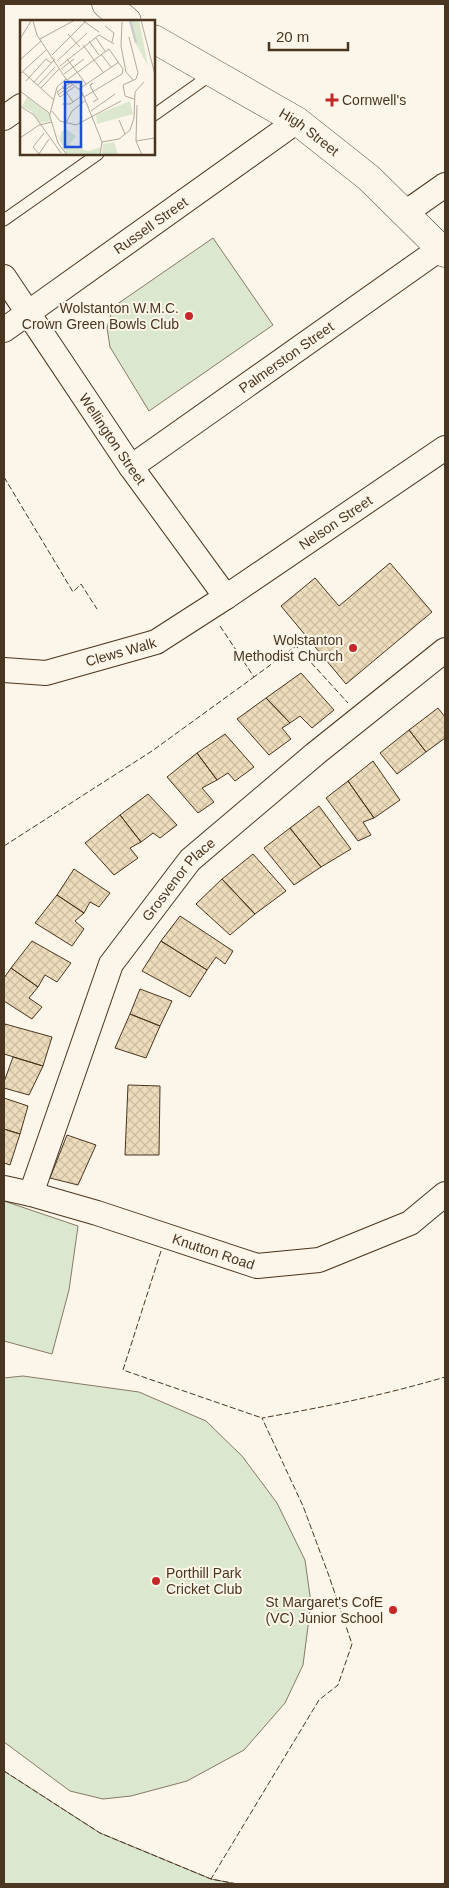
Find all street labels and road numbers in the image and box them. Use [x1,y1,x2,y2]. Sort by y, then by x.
street label: High Street [277,105,342,159]
street label: Russell Street [110,194,191,257]
street label: Palmerston Street [236,318,337,396]
street label: Wellington Street [76,390,149,488]
street label: Nelson Street [296,492,375,553]
street label: Clews Walk [84,634,159,669]
street label: Grosvenor Place [139,834,218,924]
street label: Knutton Road [170,1230,257,1273]

